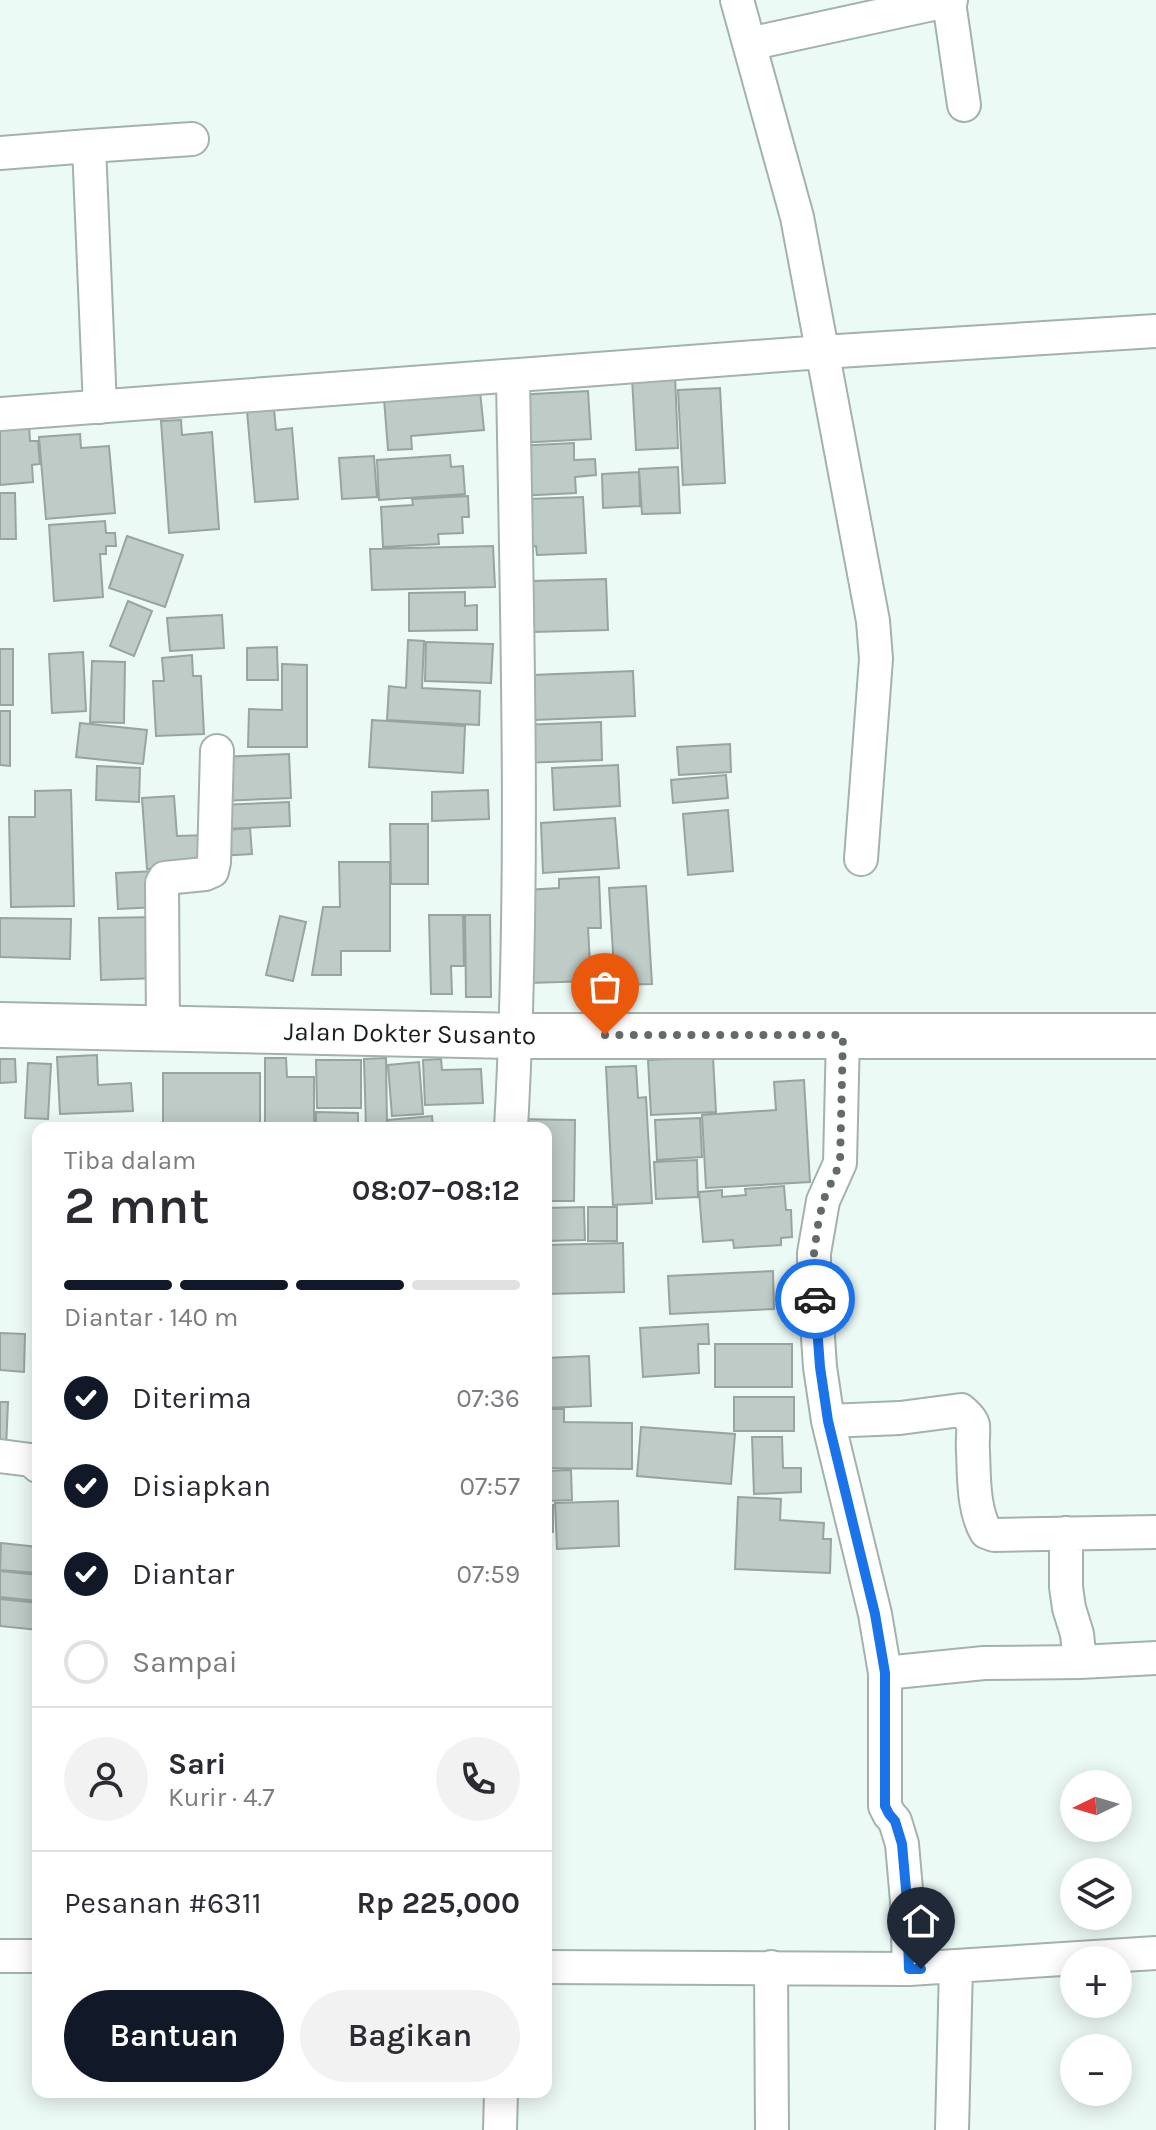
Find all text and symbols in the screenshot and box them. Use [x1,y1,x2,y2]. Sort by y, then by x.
pin [571,953,639,1035]
icon: bag [583,965,627,1009]
street label: Jalan Dokter Susanto [284,1016,536,1051]
text: Tiba dalam [64,1145,196,1176]
text: 08:07–08:12 [352,1172,520,1208]
text: 2 mnt [64,1175,210,1236]
courier [775,1259,855,1339]
icon: car [793,1277,837,1321]
text: Diantar · 140 m [64,1302,238,1333]
icon: check [64,1376,108,1420]
text: Diterima [132,1380,252,1416]
text: 07:36 [456,1383,520,1414]
icon: check [64,1464,108,1508]
text: Disiapkan [132,1468,271,1504]
text: 07:57 [459,1471,520,1502]
icon: check [64,1552,108,1596]
text: Diantar [132,1556,234,1592]
text: 07:59 [457,1559,520,1590]
text: Sampai [132,1644,238,1680]
button: person [64,1737,148,1821]
button: phone [436,1737,520,1821]
text: Sari [168,1746,226,1782]
north arrow [1060,1770,1132,1842]
map controls [1060,1770,1132,2106]
text: Kurir · 4.7 [168,1782,274,1813]
button: layers [1060,1858,1132,1930]
text: Pesanan #6311 [64,1885,262,1921]
text: Rp 225,000 [357,1885,520,1921]
pin [887,1887,955,1969]
icon: home [899,1899,943,1943]
button: + [1060,1946,1132,2018]
button: Bantuan [64,1990,284,2082]
button: Bagikan [300,1990,520,2082]
button: − [1060,2034,1132,2106]

